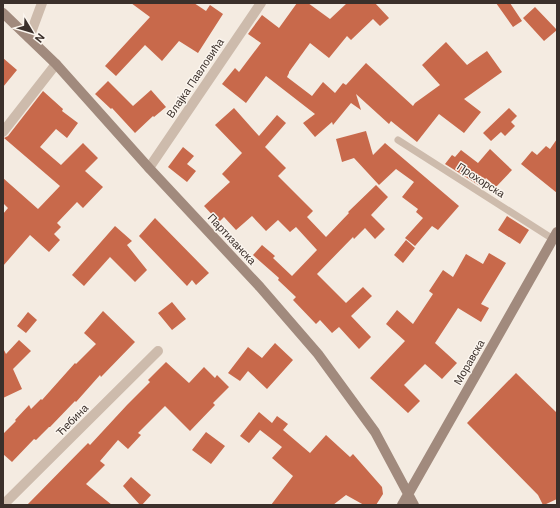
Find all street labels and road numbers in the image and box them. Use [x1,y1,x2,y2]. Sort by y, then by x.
street label: Влајка Павловића [163,35,227,120]
street label: Прохорска [454,159,508,201]
street label: Партизанска [205,210,260,268]
street label: Моравска [450,336,488,387]
street label: Ћебина [53,400,92,439]

